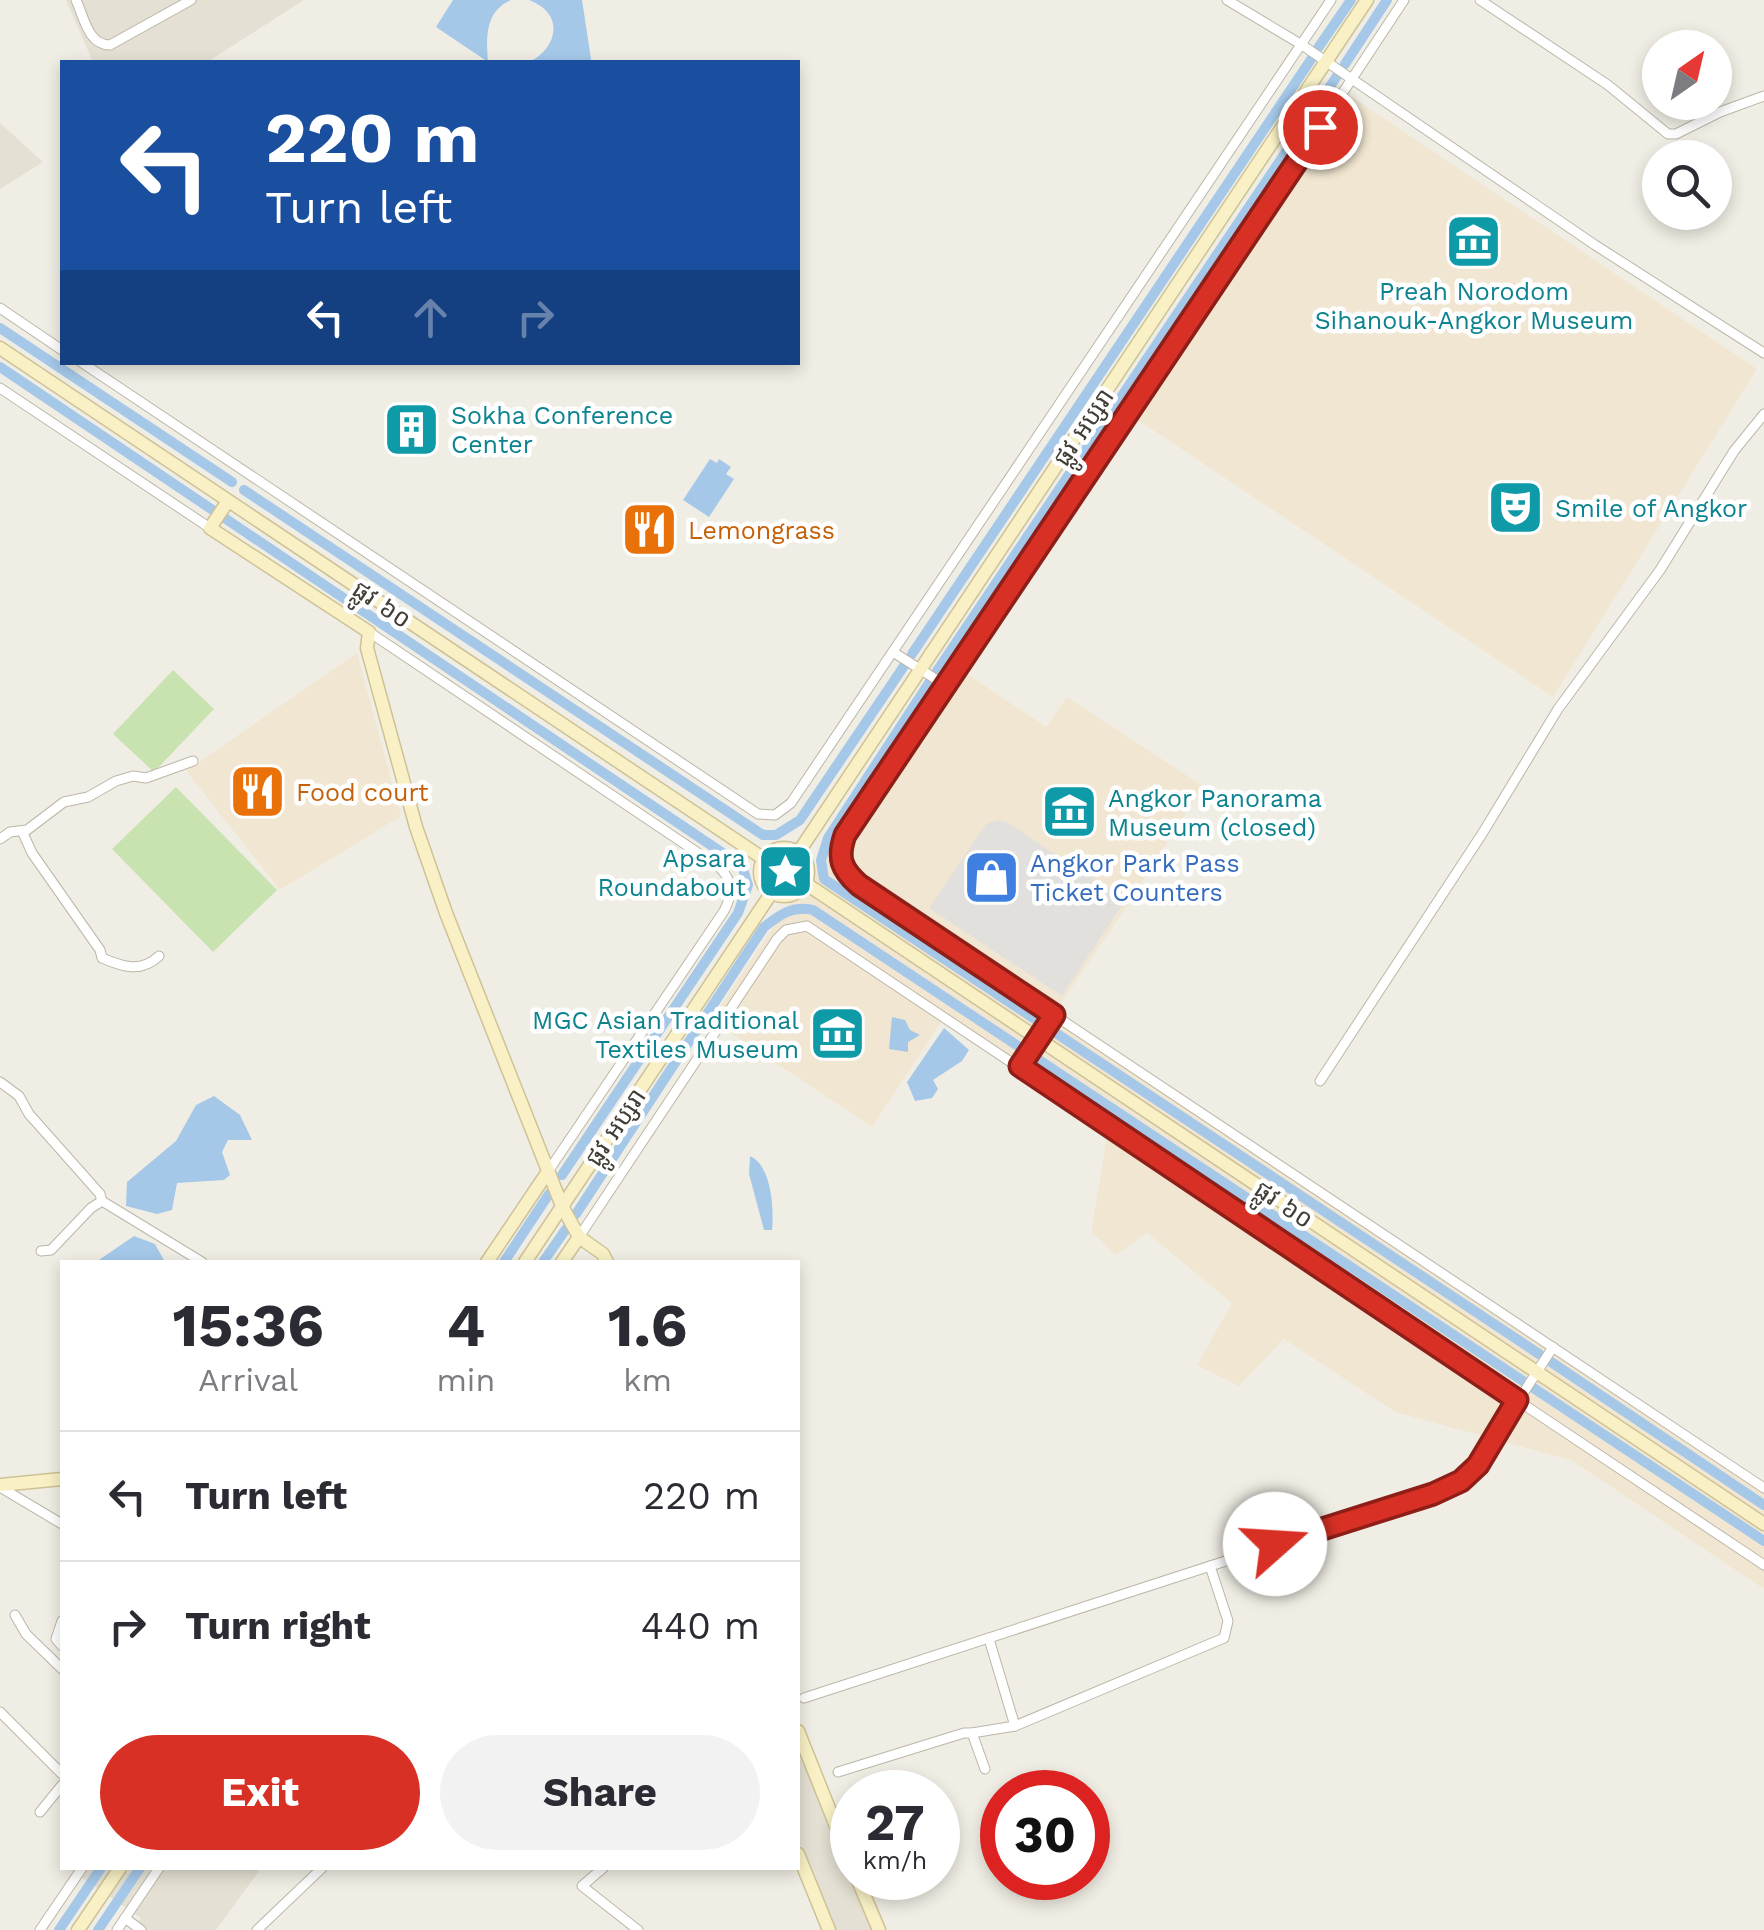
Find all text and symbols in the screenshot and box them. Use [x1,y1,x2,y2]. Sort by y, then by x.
north arrow [1642,30,1732,120]
map controls [1642,30,1732,230]
pin [1278,85,1363,170]
text: 220 m [265,97,479,179]
icon: left [100,100,230,230]
icon: arrive [1293,100,1348,155]
button: search [1642,140,1732,230]
text: Turn left [265,181,452,234]
museum icon: Preah Norodom Sihanouk-Angkor Museum [1444,212,1504,272]
place label: Preah Norodom Sihanouk-Angkor Museum [1315,277,1633,335]
icon: left [298,290,353,345]
icon: ahead [403,290,458,345]
icon: right [508,290,563,345]
street label: ផ្លូវ អប្សរា [1047,383,1127,476]
building icon: Sokha Conference Center [382,399,442,459]
place label: Sokha Conference Center [451,401,673,459]
theatre icon: Smile of Angkor [1486,478,1546,538]
place label: Smile of Angkor [1555,494,1747,523]
restaurant icon: Lemongrass [619,500,679,560]
place label: Lemongrass [688,516,835,545]
street label: ផ្លូវ ៦០ [342,574,416,641]
restaurant icon: Food court [227,762,287,822]
place label: Food court [296,778,429,807]
museum icon: Angkor Panorama Museum (closed) [1039,782,1099,842]
place label: Angkor Panorama Museum (closed) [1108,784,1322,842]
place icon: Apsara Roundabout [755,842,815,902]
place label: Apsara Roundabout [597,844,747,902]
shop icon: Angkor Park Pass Ticket Counters [961,847,1021,907]
place label: Angkor Park Pass Ticket Counters [1030,849,1240,907]
museum icon: MGC Asian Traditional Textiles Museum [808,1004,868,1064]
place label: MGC Asian Traditional Textiles Museum [532,1006,799,1064]
street label: ផ្លូវ អប្សរា [579,1083,659,1176]
street label: ផ្លូវ ៦០ [1244,1174,1318,1241]
text: 15:36 [172,1290,324,1361]
text: 4 [446,1290,485,1361]
text: 1.6 [608,1290,688,1361]
text: Arrival [198,1361,298,1399]
text: min [436,1361,495,1399]
text: km [623,1361,672,1399]
icon: left [100,1469,155,1524]
text: Turn left [185,1474,347,1518]
text: 220 m [643,1474,760,1518]
position arrow [1223,1492,1327,1596]
icon: right [100,1599,155,1654]
text: Turn right [185,1604,371,1648]
text: 440 m [641,1604,760,1648]
button: Exit [100,1735,420,1850]
button: Share [440,1735,760,1850]
speed limit sign: 30 [980,1770,1110,1900]
text: 27 [865,1793,925,1852]
text: km/h [863,1846,927,1875]

